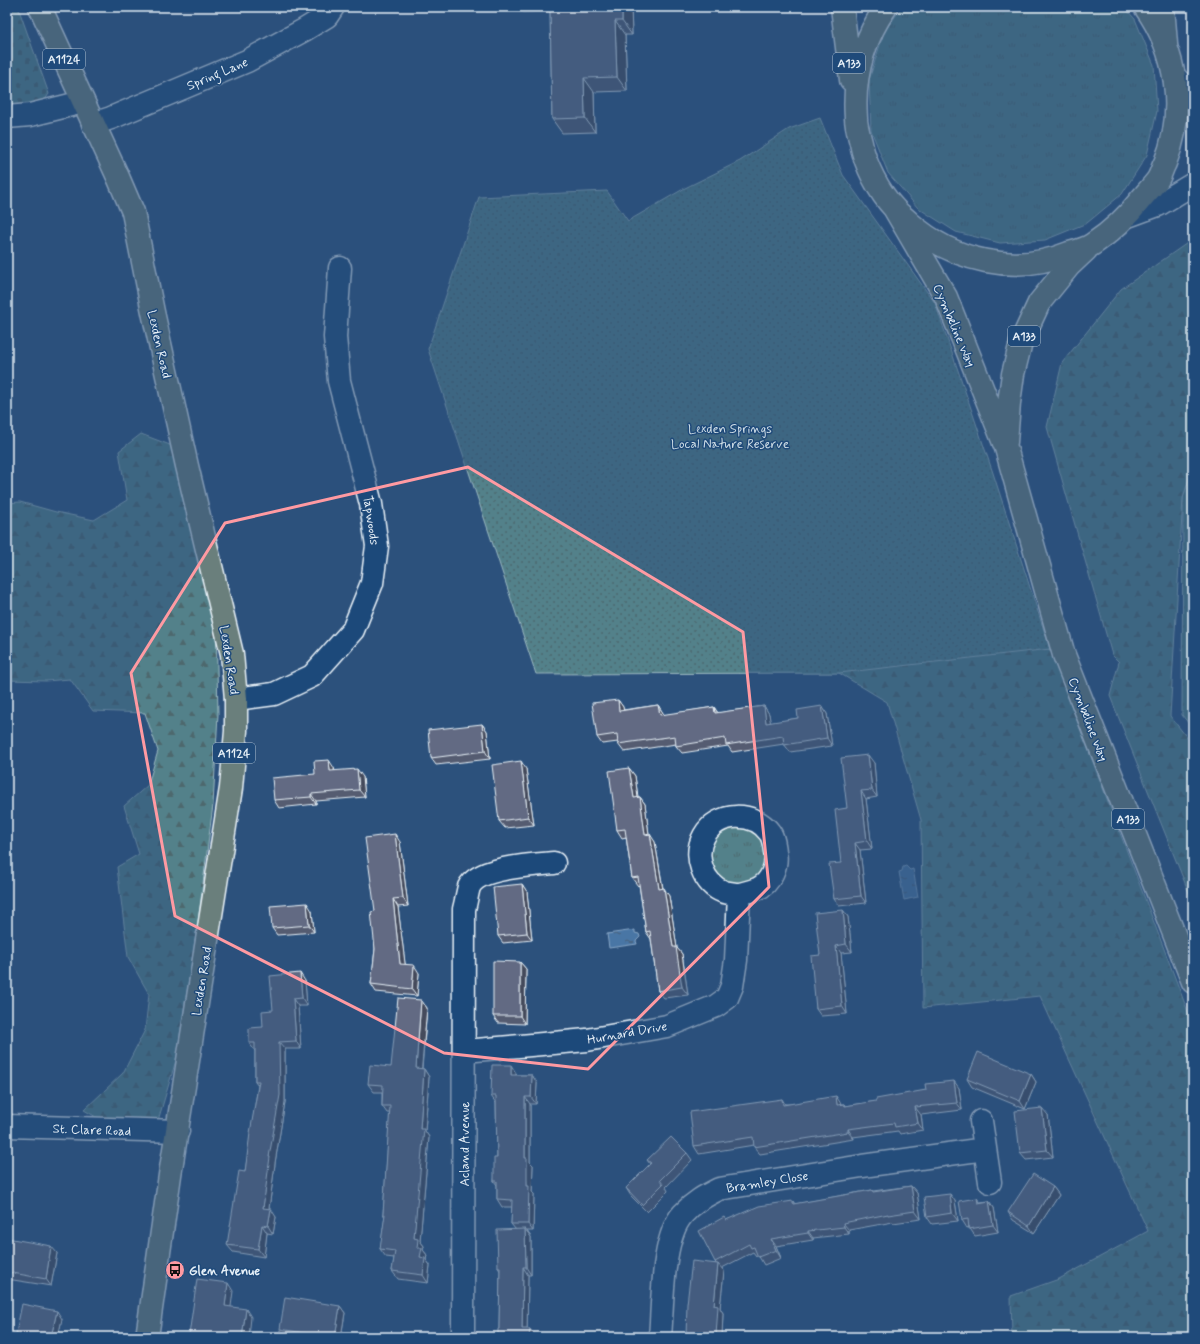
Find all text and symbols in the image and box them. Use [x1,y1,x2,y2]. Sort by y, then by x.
road number: A1124 [43,49,85,69]
road number: A133 [833,53,865,73]
street label: Spring Lane [184,54,252,97]
street label: Cymbeline Way [928,281,979,370]
street label: Lexden Road [142,308,175,380]
road number: A133 [1008,326,1040,346]
park label: Lexden Springs Local Nature Reserve [671,421,789,453]
street label: Tapwoods [359,494,382,546]
street label: Lexden Road [215,624,242,696]
street label: Cymbeline Way [1064,675,1111,764]
road number: A1124 [213,743,255,763]
road number: A133 [1112,809,1144,829]
street label: Lexden Road [189,945,216,1017]
street label: Hurnard Drive [586,1018,669,1049]
street label: Acland Avenue [457,1102,474,1186]
street label: St. Clare Road [52,1121,132,1140]
street label: Bramley Close [725,1168,810,1197]
bus stop icon: Glen Avenue [164,1259,186,1281]
place label: Glen Avenue [189,1263,260,1280]

